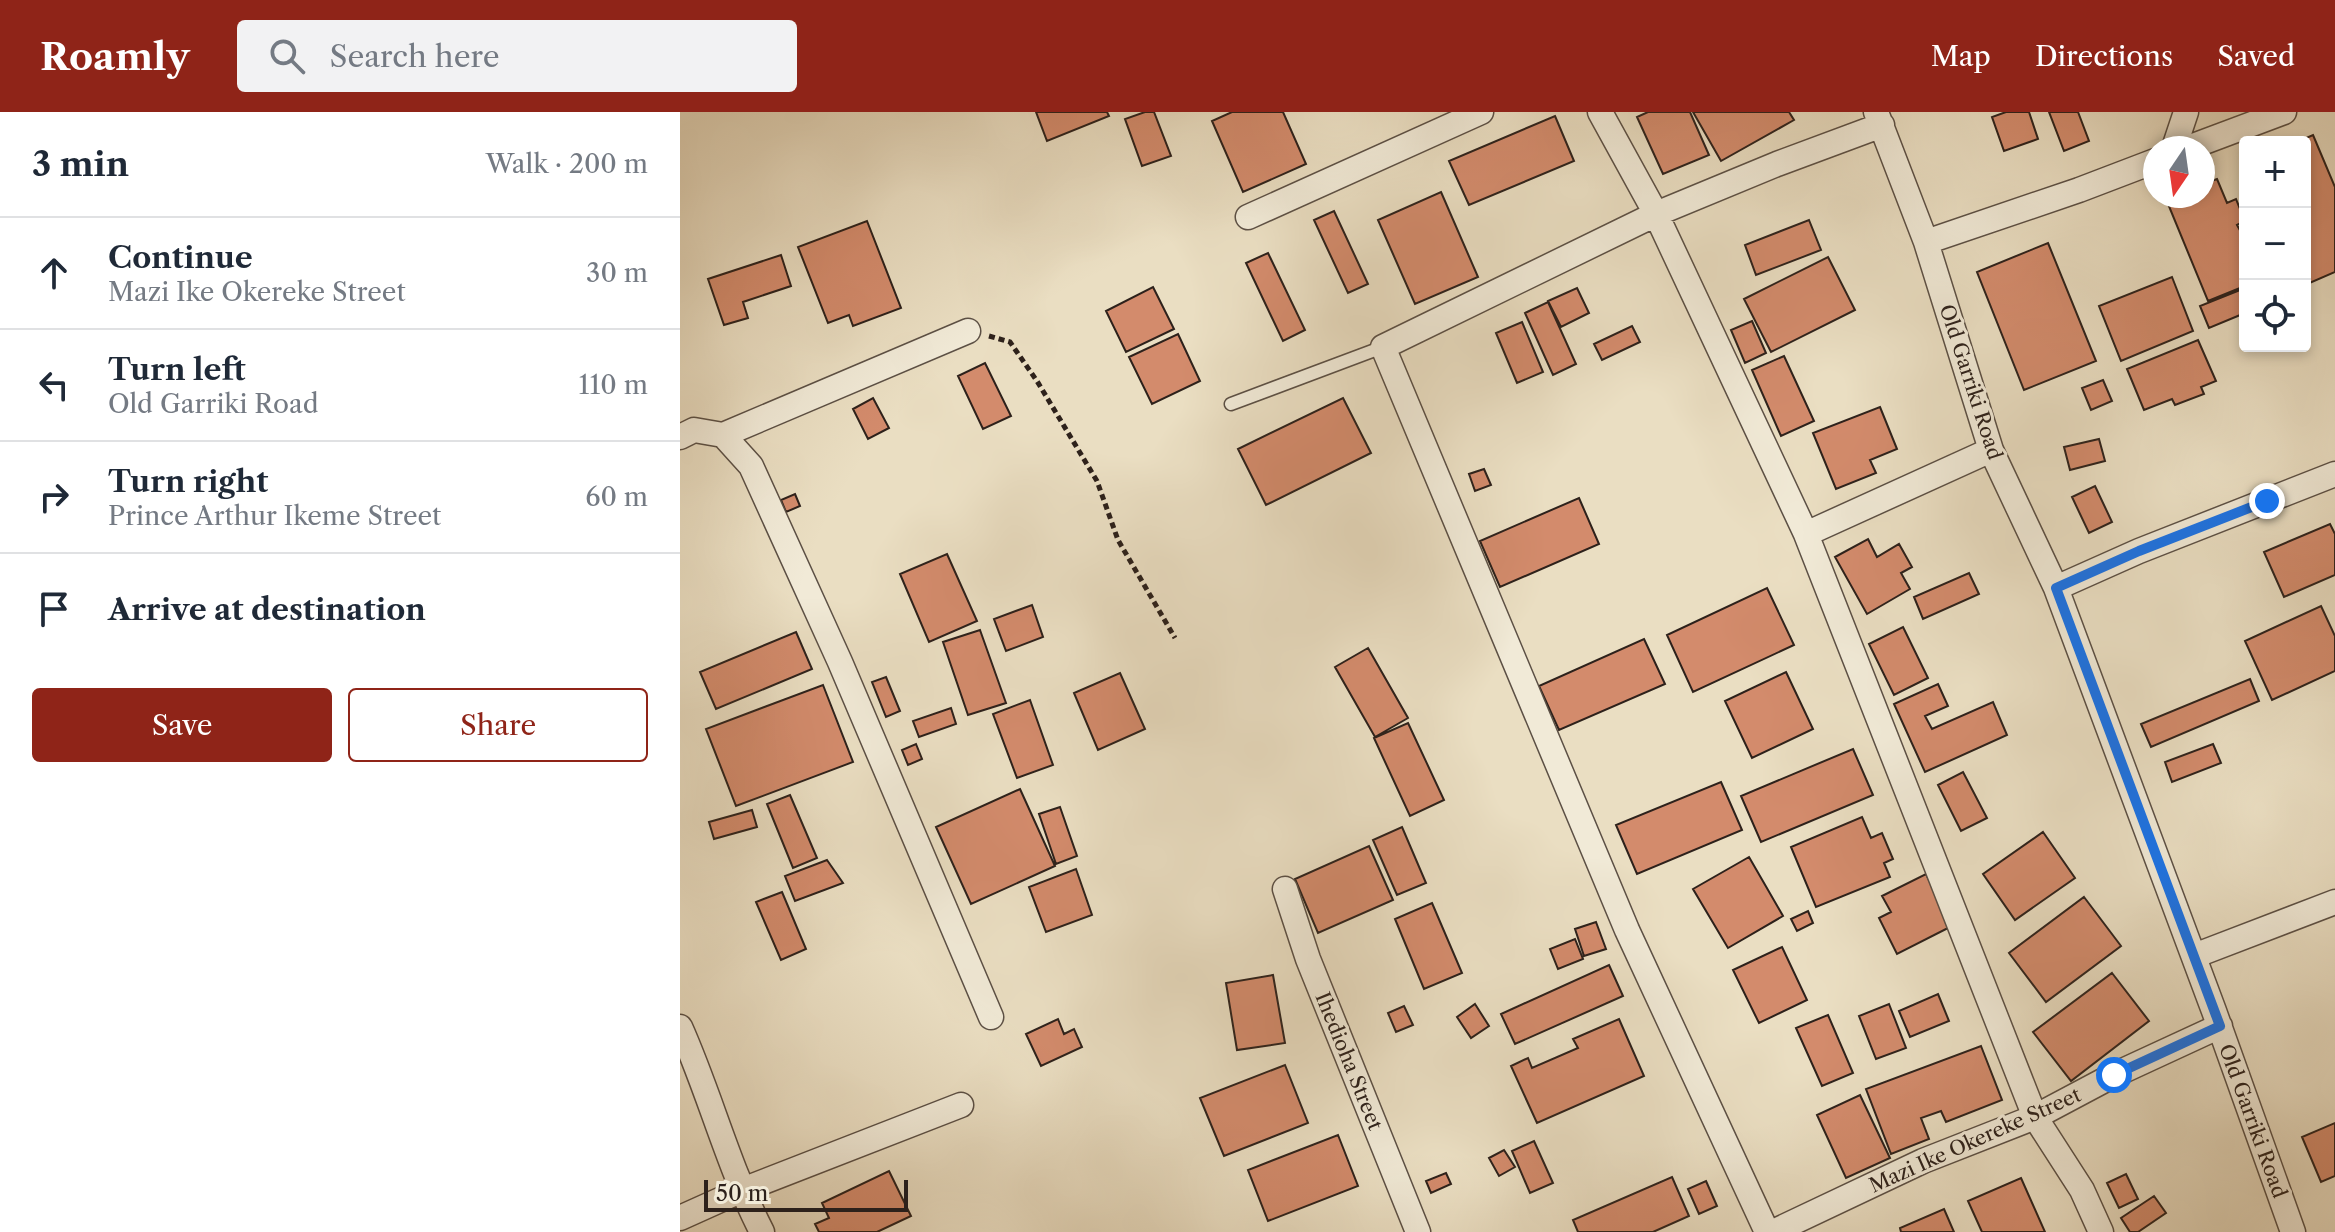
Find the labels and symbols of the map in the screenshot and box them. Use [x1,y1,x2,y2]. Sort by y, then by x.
north arrow [2143,136,2215,208]
street label: Old Garriki Road [1935,301,2007,463]
route end [2249,483,2285,519]
street label: Ihedioha Street [1310,989,1388,1133]
street label: Old Garriki Road [2214,1041,2292,1201]
route start [2096,1057,2132,1093]
street label: Mazi Ike Okereke Street [1866,1082,2084,1198]
scale bar [704,1176,908,1212]

